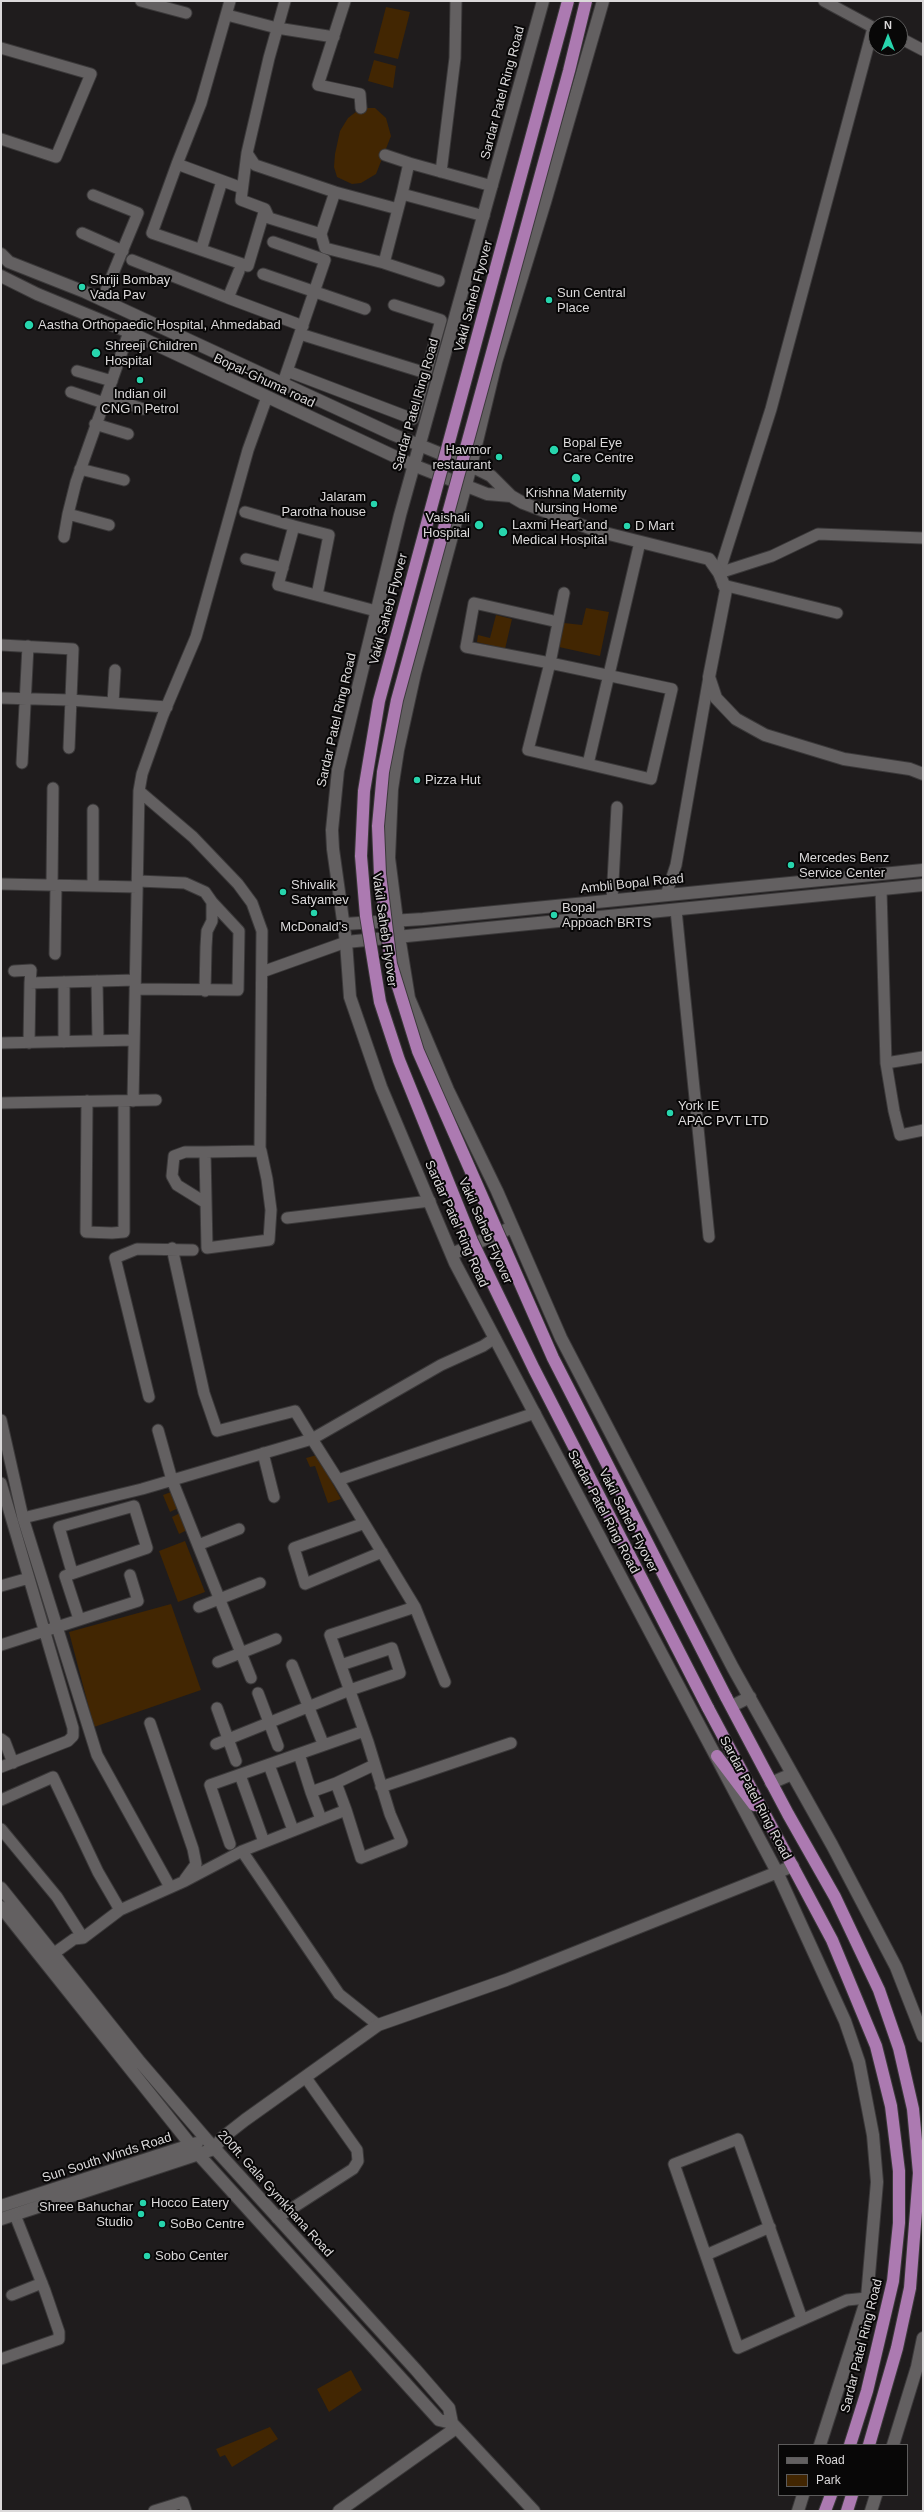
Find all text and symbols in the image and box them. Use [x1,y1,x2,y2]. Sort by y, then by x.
north arrow [868,16,908,56]
text: N [884,19,892,31]
street label: Sardar Patel Ring Road [478,25,528,161]
street label: Vakil Saheb Flyover [452,239,496,353]
place label: Shriji Bombay Vada Pav [90,272,170,303]
marker: Shriji Bombay Vada Pav [77,282,87,292]
place label: Sun Central Place [557,285,626,316]
marker: Sun Central Place [544,295,554,305]
place label: Aastha Orthopaedic Hospital, Ahmedabad [38,317,281,333]
marker: Aastha Orthopaedic Hospital, Ahmedabad [23,319,35,331]
street label: Sardar Patel Ring Road [390,337,442,473]
place label: Shreeji Children Hospital [105,338,197,369]
marker: Shreeji Children Hospital [90,347,102,359]
street label: Bopal-Ghuma road [211,351,317,411]
marker: Indian oil CNG n Petrol [135,375,145,385]
place label: Indian oil CNG n Petrol [101,386,179,417]
place label: Bopal Eye Care Centre [563,435,634,466]
place label: Havmor restaurant [432,442,491,473]
marker: Bopal Eye Care Centre [548,444,560,456]
marker: Havmor restaurant [494,452,504,462]
marker: Krishna Maternity Nursing Home [570,472,582,484]
place label: Krishna Maternity Nursing Home [525,485,627,516]
place label: Jalaram Parotha house [281,489,366,520]
marker: Jalaram Parotha house [369,499,379,509]
place label: Vaishali Hospital [423,510,470,541]
place label: Laxmi Heart and Medical Hospital [512,517,607,548]
place label: D Mart [635,518,674,534]
marker: Vaishali Hospital [473,519,485,531]
marker: D Mart [622,521,632,531]
marker: Laxmi Heart and Medical Hospital [497,526,509,538]
street label: Vakil Saheb Flyover [367,552,411,666]
street label: Sardar Patel Ring Road [314,651,360,789]
place label: Pizza Hut [425,772,481,788]
marker: Pizza Hut [412,775,422,785]
place label: Mercedes Benz Service Center [799,850,889,881]
marker: Mercedes Benz Service Center [786,860,796,870]
street label: Ambli Bopal Road [579,871,685,897]
street label: Vakil Saheb Flyover [368,872,400,988]
place label: Shivalik Satyamev [291,877,349,908]
marker: Shivalik Satyamev [278,887,288,897]
place label: Bopal Appoach BRTS [562,900,651,931]
marker: McDonald's [309,908,319,918]
marker: Bopal Appoach BRTS [549,910,559,920]
place label: McDonald's [280,919,348,935]
place label: York IE APAC PVT LTD [678,1098,769,1129]
marker: York IE APAC PVT LTD [665,1108,675,1118]
street label: Sardar Patel Ring Road [421,1158,491,1290]
street label: Vakil Saheb Flyover [455,1175,515,1287]
street label: Sardar Patel Ring Road [564,1448,642,1576]
street label: Vakil Saheb Flyover [595,1466,661,1576]
street label: Sardar Patel Ring Road [716,1734,794,1862]
street label: 200ft. Gala Gymkhana Road [214,2128,336,2260]
street label: Sun South Winds Road [40,2130,174,2186]
place label: Hocco Eatery [151,2195,229,2211]
marker: Hocco Eatery [138,2198,148,2208]
place label: Shree Bahuchar Studio [39,2199,133,2230]
marker: Shree Bahuchar Studio [136,2209,146,2219]
place label: SoBo Centre [170,2216,244,2232]
marker: SoBo Centre [157,2219,167,2229]
place label: Sobo Center [155,2248,228,2264]
marker: Sobo Center [142,2251,152,2261]
street label: Sardar Patel Ring Road [838,2278,886,2414]
legend [778,2444,908,2496]
text: Road [816,2453,845,2467]
text: Park [816,2473,841,2487]

